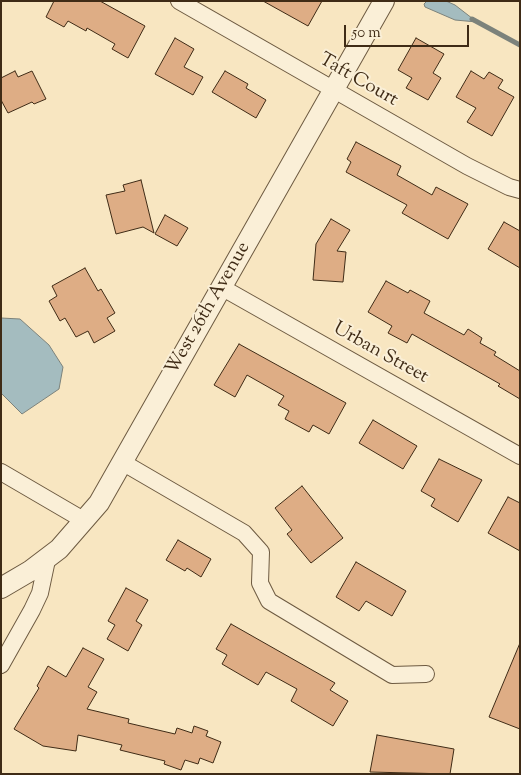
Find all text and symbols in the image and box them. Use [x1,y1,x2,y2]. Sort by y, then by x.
scale bar [346,15,471,47]
text: 50 m [352,23,381,44]
street label: Taft Court [315,49,401,113]
street label: West 26th Avenue [162,239,256,379]
street label: Urban Street [328,318,432,390]

